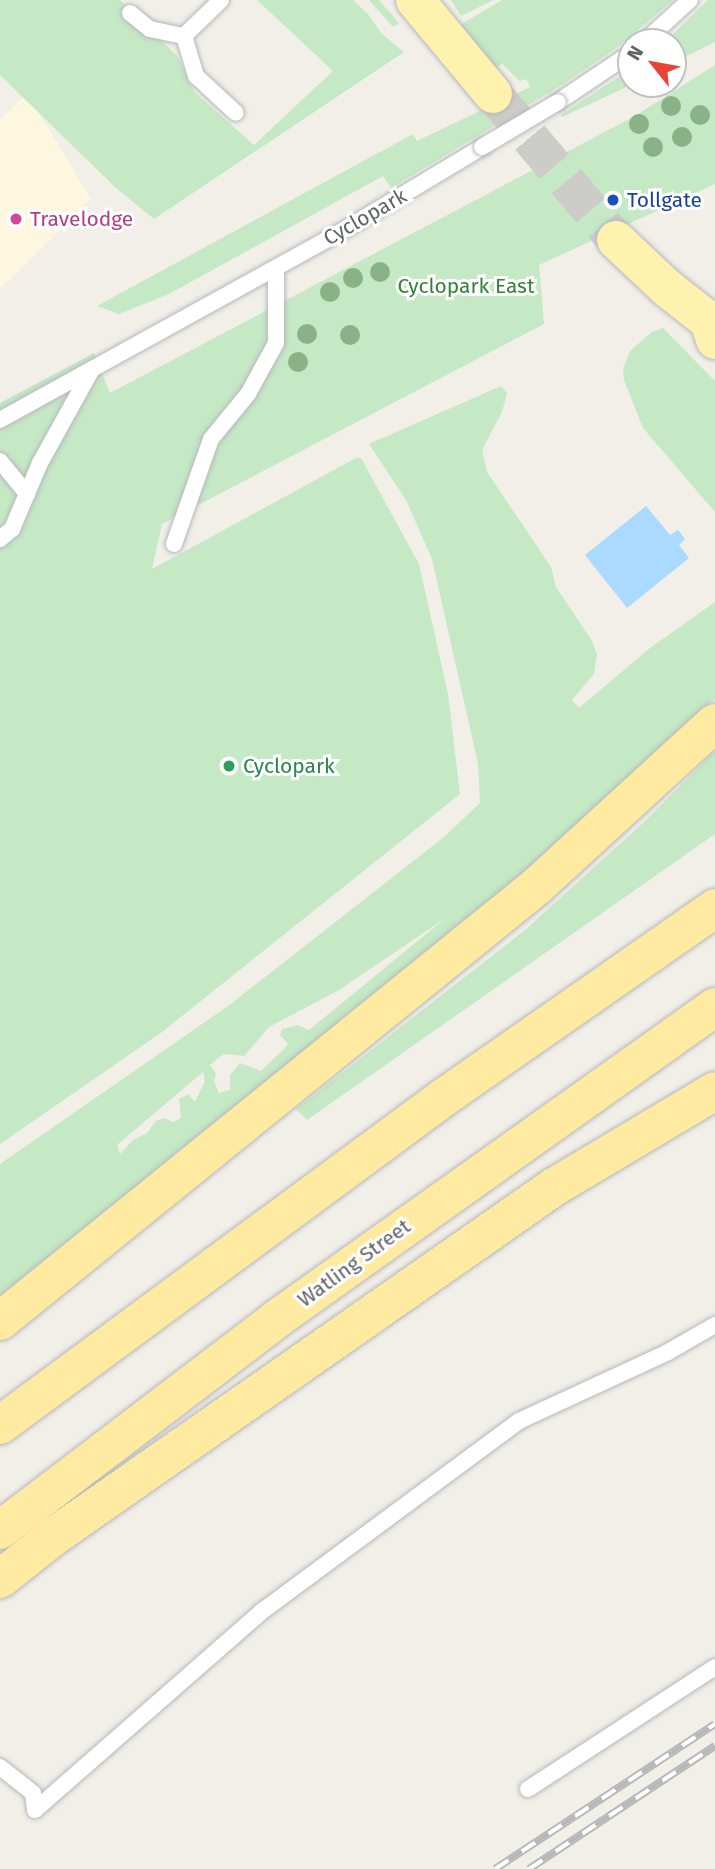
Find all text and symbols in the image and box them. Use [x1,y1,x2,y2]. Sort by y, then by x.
north arrow [617,28,687,98]
text: N [622,42,648,64]
street label: Cyclopark [319,183,411,251]
place label: Tollgate [627,187,702,213]
marker: Tollgate [605,192,621,208]
place label: Travelodge [30,206,133,232]
marker: Travelodge [8,211,24,227]
park label: Cyclopark East [397,273,535,299]
place label: Cyclopark [243,753,335,779]
marker: Cyclopark [221,758,237,774]
street label: Watling Street [293,1214,415,1312]

